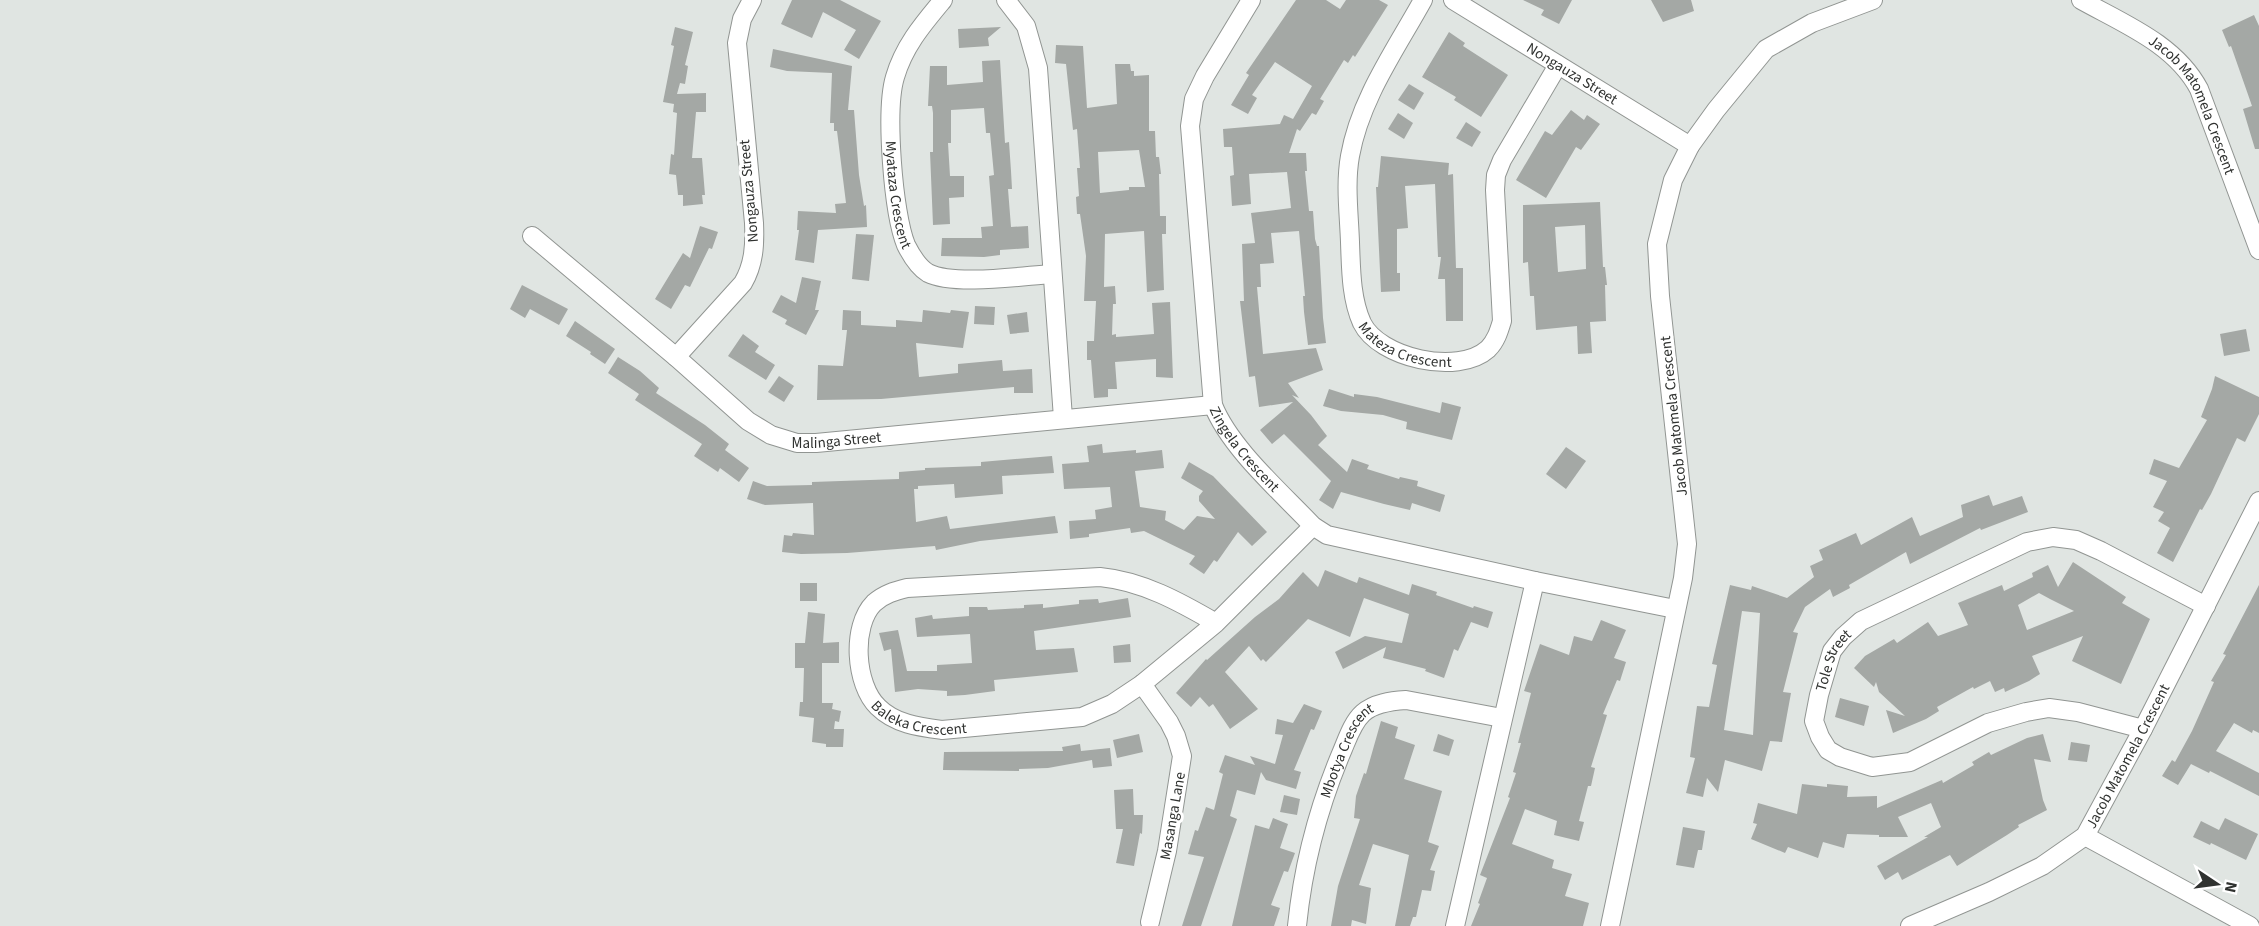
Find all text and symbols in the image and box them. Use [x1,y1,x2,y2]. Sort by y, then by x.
street label: Jacob Matomela Crescent [2144,30,2240,177]
street label: Nongauza Street [1523,37,1622,109]
street label: Nongauza Street [734,139,764,243]
street label: Myataza Crescent [880,140,917,252]
street label: Mateza Crescent [1353,318,1452,373]
street label: Jacob Matomela Crescent [1655,335,1693,497]
street label: Zingela Crescent [1204,403,1284,497]
street label: Malinga Street [792,426,882,454]
street label: Tole Street [1810,624,1856,694]
street label: Jacob Matomela Crescent [2081,680,2175,832]
street label: Baleka Crescent [866,695,968,741]
street label: Mbotya Crescent [1315,698,1377,801]
street label: Masanga Lane [1155,770,1191,862]
north arrow [2187,854,2247,914]
text: N [2219,879,2243,895]

